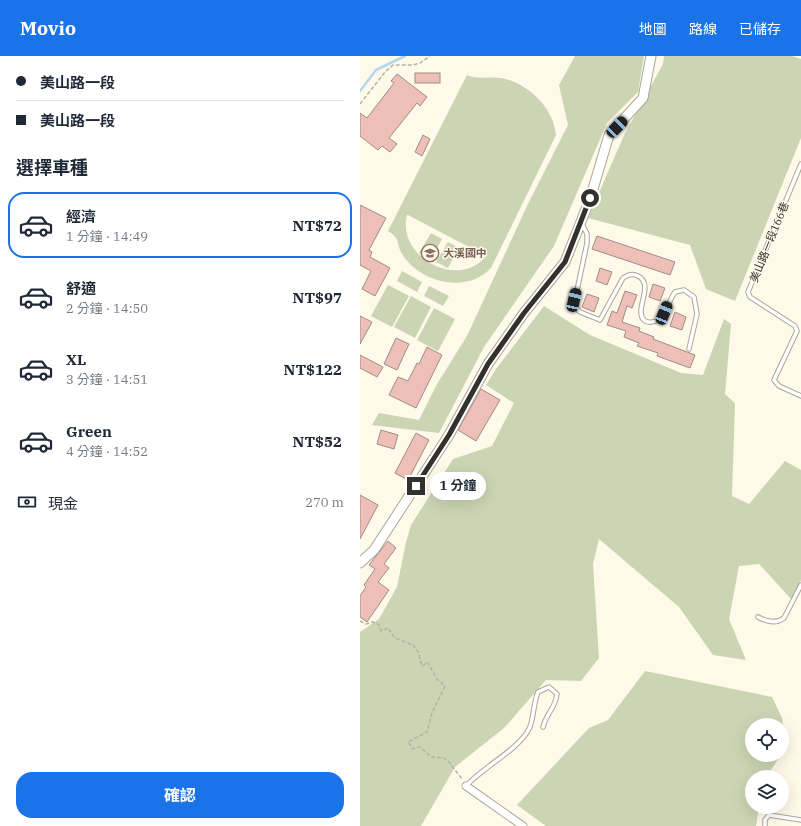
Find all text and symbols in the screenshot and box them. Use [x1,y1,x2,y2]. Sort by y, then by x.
text: Movio [20,16,76,40]
text: 地圖 [639,20,667,38]
text: 路線 [689,20,717,38]
text: 已儲存 [739,20,781,38]
text: 美山路一段 [40,73,115,92]
text: 美山路一段 [40,111,115,130]
car [604,114,630,140]
text: 選擇車種 [16,156,88,179]
route start [581,189,599,207]
street label: 美山路一段166巷 [746,200,792,284]
icon: car [18,207,54,243]
text: 經濟 [66,207,96,226]
text: NT$72 [293,216,342,235]
text: 1 分鐘 · 14:49 [66,228,148,245]
school or university icon: 大溪國中 [420,243,440,263]
place label: 大溪國中 [443,246,487,260]
icon: car [18,279,54,315]
text: 舒適 [66,279,96,298]
car [565,287,583,313]
text: NT$97 [293,288,342,307]
text: 2 分鐘 · 14:50 [66,300,148,317]
car [654,300,674,326]
text: XL [66,350,86,369]
icon: car [18,351,54,387]
text: NT$122 [284,360,342,379]
text: 3 分鐘 · 14:51 [66,371,148,388]
text: Green [66,422,112,441]
icon: car [18,423,54,459]
text: NT$52 [293,432,342,451]
text: 4 分鐘 · 14:52 [66,443,148,460]
callout: 1 分鐘 [430,472,486,500]
route end [407,477,425,495]
text: 1 分鐘 [440,477,476,494]
icon: cash [16,491,38,513]
text: 現金 [48,494,78,513]
text: 270 m [305,494,344,511]
map controls [745,718,789,814]
button: locate [745,718,789,762]
button: layers [745,770,789,814]
button: 確認 [16,772,344,818]

